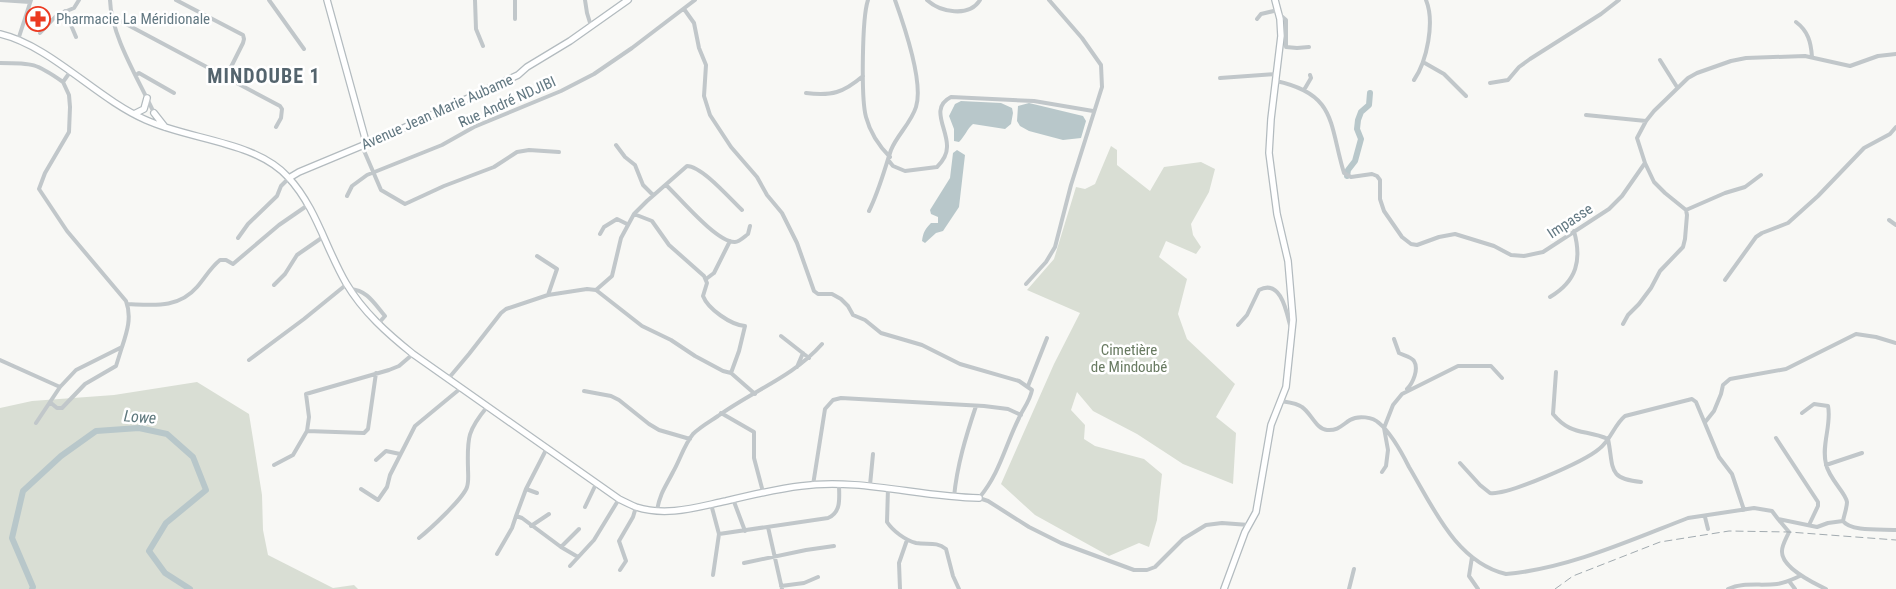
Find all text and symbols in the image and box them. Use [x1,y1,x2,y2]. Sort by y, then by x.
pharmacy icon: Pharmacie La Méridionale [25,6,51,32]
place label: Pharmacie La Méridionale [56,10,210,28]
district label: MINDOUBE 1 [207,64,321,88]
street label: Avenue Jean Marie Aubame [358,70,516,154]
street label: Rue André NDJIBI [455,72,559,132]
street label: Impasse [1544,200,1596,242]
park label: Cimetière de Mindoubé [1091,341,1167,376]
water label: Lowe [123,406,157,428]

